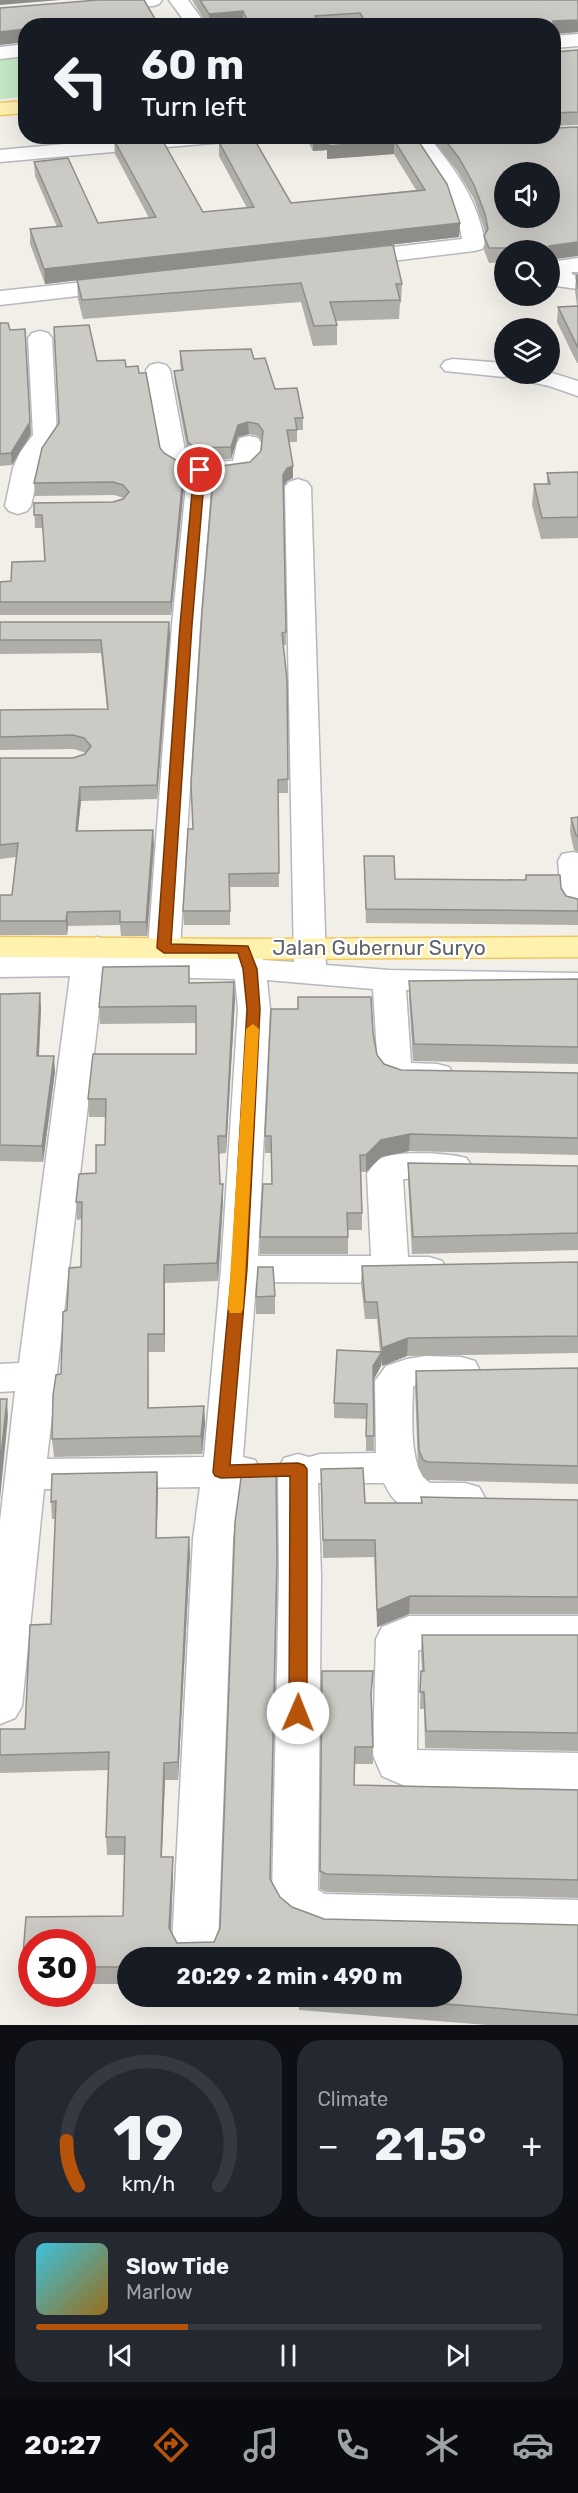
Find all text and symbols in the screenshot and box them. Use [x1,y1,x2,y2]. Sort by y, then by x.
text: 60 m [141,40,244,90]
icon: left [42,42,120,120]
text: Turn left [141,91,246,123]
map controls [494,162,560,384]
button: sound [494,162,560,228]
button: search [494,240,560,306]
button: layers [494,318,560,384]
pin [174,444,225,495]
icon: arrive [183,453,216,486]
street label: Jalan Gubernur Suryo [272,935,486,960]
position arrow [266,1681,330,1745]
speed limit sign: 30 [18,1929,96,2007]
text: 20:29 · 2 min · 490 m [177,1963,402,1990]
text: Climate [318,2087,388,2111]
text: 19 [113,2102,184,2176]
text: 21.5° [374,2118,486,2171]
text: − [318,2126,339,2165]
text: + [521,2126,542,2165]
text: km/h [121,2171,175,2196]
text: Slow Tide [126,2253,229,2280]
text: Marlow [126,2280,193,2304]
icon: previous [104,2339,137,2372]
icon: pause [272,2339,305,2372]
icon: next [441,2339,474,2372]
icon: directions [150,2424,192,2466]
icon: music [240,2424,282,2466]
icon: phone [331,2424,373,2466]
icon: climate [421,2424,463,2466]
icon: car [512,2424,554,2466]
text: 20:27 [24,2429,101,2461]

